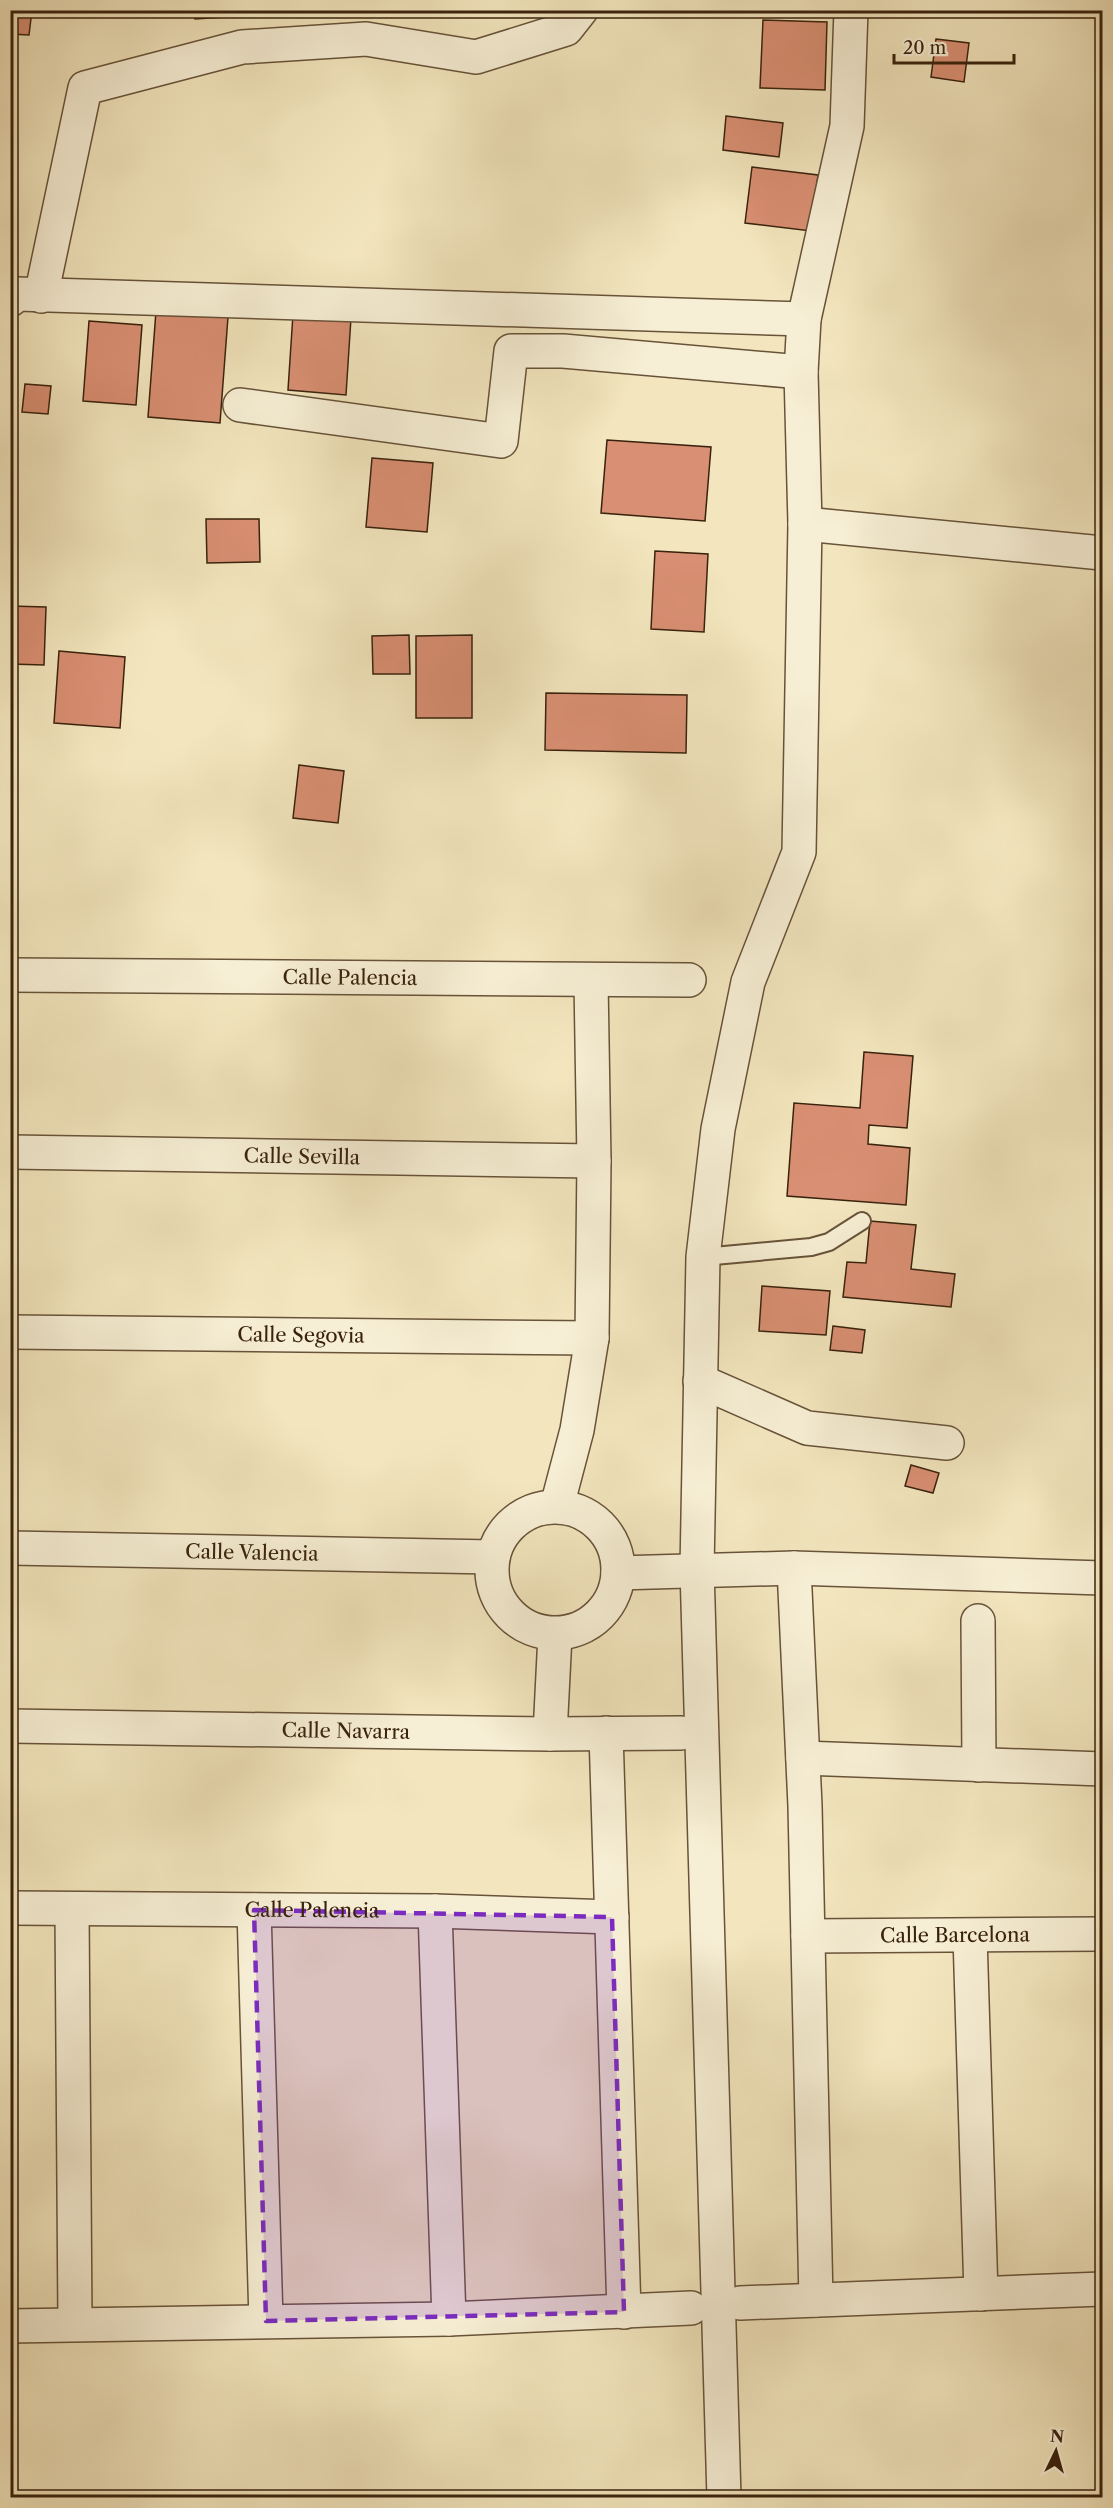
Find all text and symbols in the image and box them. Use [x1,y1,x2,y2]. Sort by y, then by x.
scale bar [894,27,1014,65]
text: 20 m [903,37,947,59]
street label: Calle Palencia [283,965,418,990]
street label: Calle Sevilla [243,1144,361,1169]
street label: Calle Segovia [237,1322,365,1348]
street label: Calle Valencia [185,1539,319,1566]
street label: Calle Navarra [281,1718,411,1744]
street label: Calle Palencia [245,1898,380,1923]
street label: Calle Barcelona [880,1922,1031,1948]
north arrow [1026,2421,1086,2481]
text: N [1050,2425,1065,2447]

